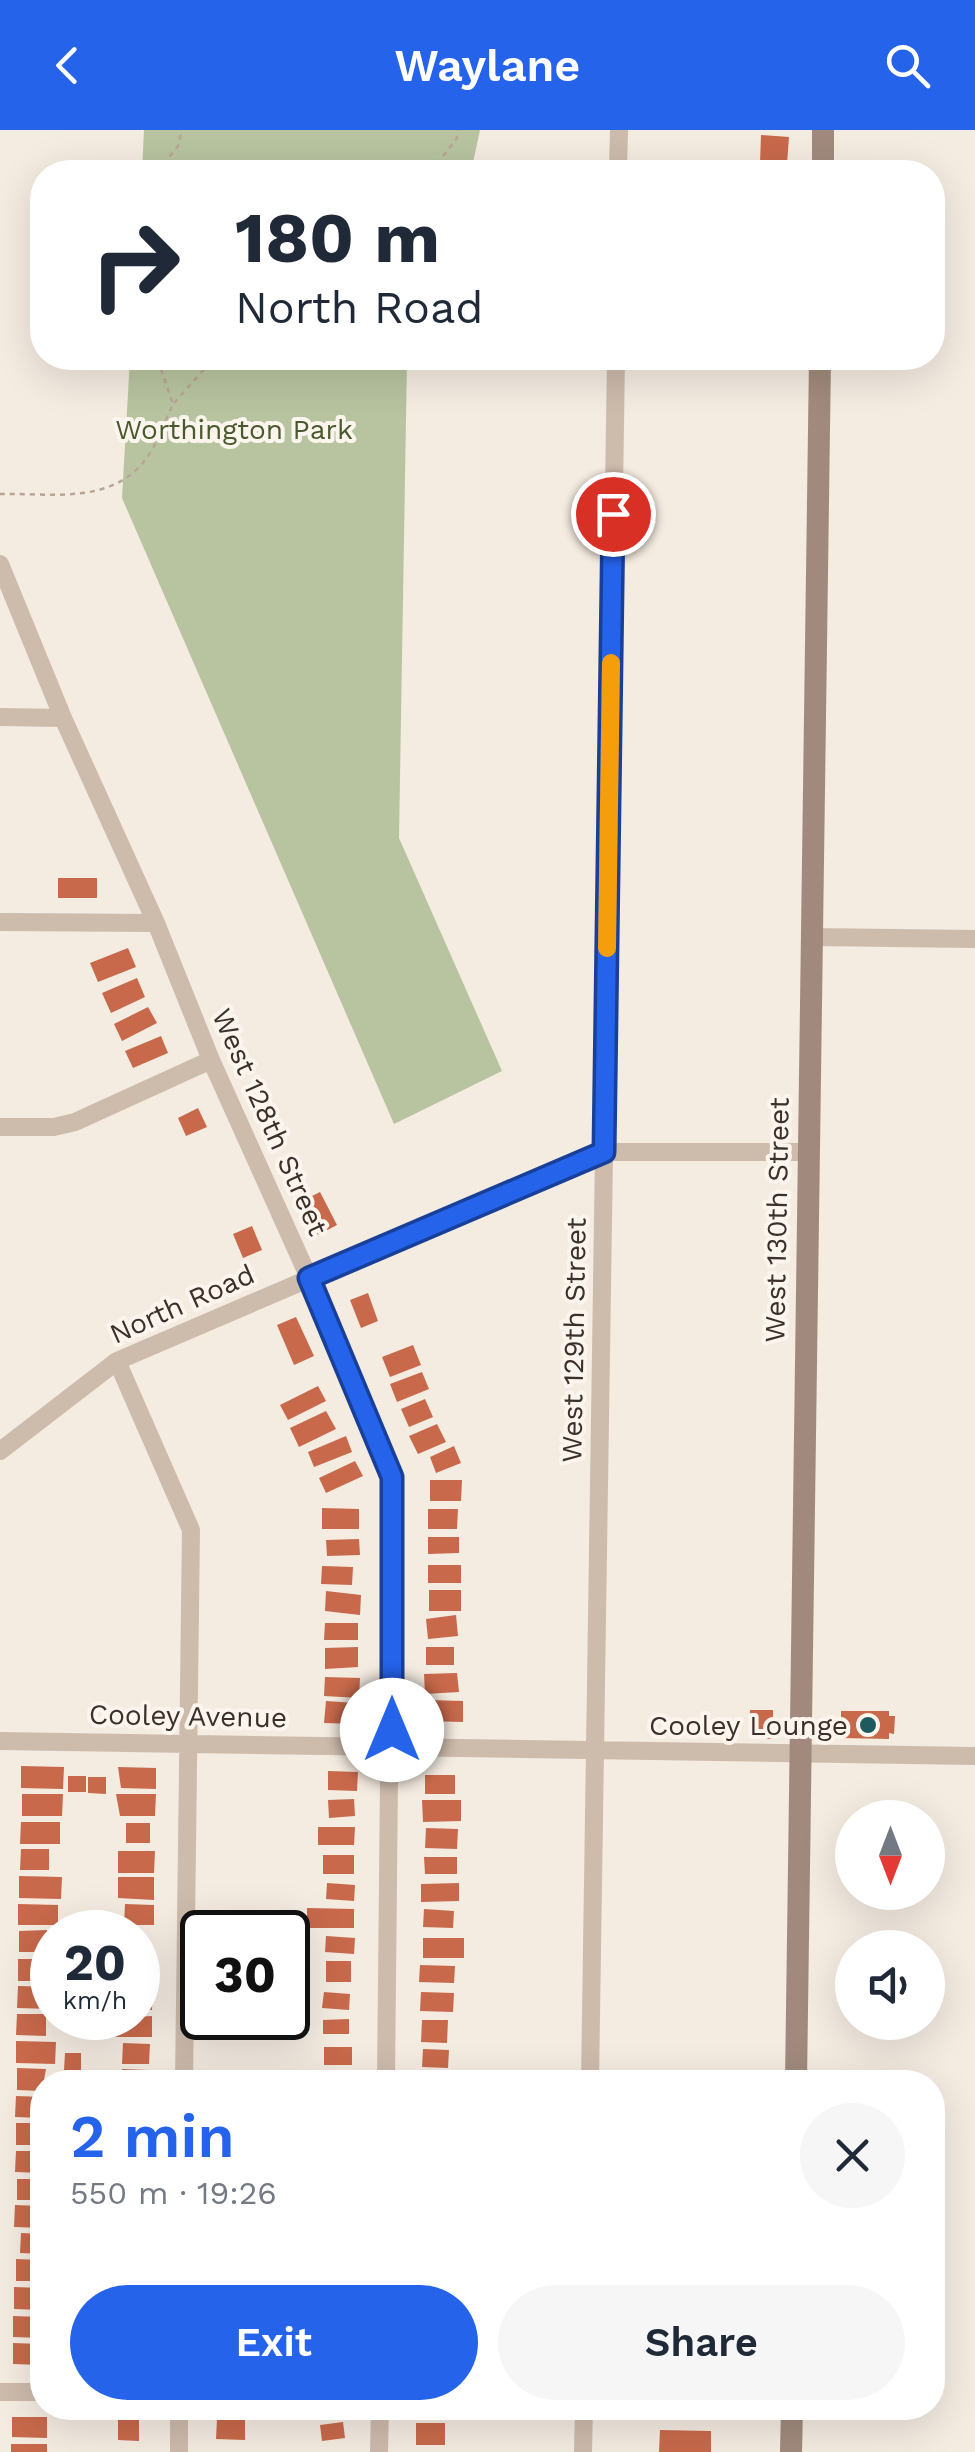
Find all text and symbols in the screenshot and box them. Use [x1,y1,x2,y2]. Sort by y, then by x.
icon: back [40,38,95,93]
icon: search [880,38,935,93]
text: Waylane [395,39,580,92]
text: 180 m [235,197,440,279]
icon: right [70,200,200,330]
text: North Road [235,281,484,334]
park label: Worthington Park [115,413,353,446]
pin [571,472,656,557]
icon: arrive [586,487,641,542]
street label: West 128th Street [205,1003,335,1241]
street label: West 130th Street [758,1097,796,1343]
street label: West 129th Street [555,1217,593,1463]
street label: North Road [105,1257,259,1351]
position arrow [340,1678,444,1782]
street label: Cooley Avenue [89,1698,287,1734]
place label: Cooley Lounge [649,1709,848,1742]
marker: Cooley Lounge [857,1714,879,1736]
north arrow [835,1800,945,1910]
map controls [835,1800,945,2040]
speed limit sign: 30 [180,1910,310,2040]
button: sound [835,1930,945,2040]
text: 20 [64,1933,126,1992]
text: km/h [63,1986,127,2015]
text: 2 min [70,2101,235,2172]
button: close [800,2103,905,2208]
text: 550 m · 19:26 [70,2174,277,2212]
button: Exit [70,2285,478,2400]
button: Share [498,2285,905,2400]

